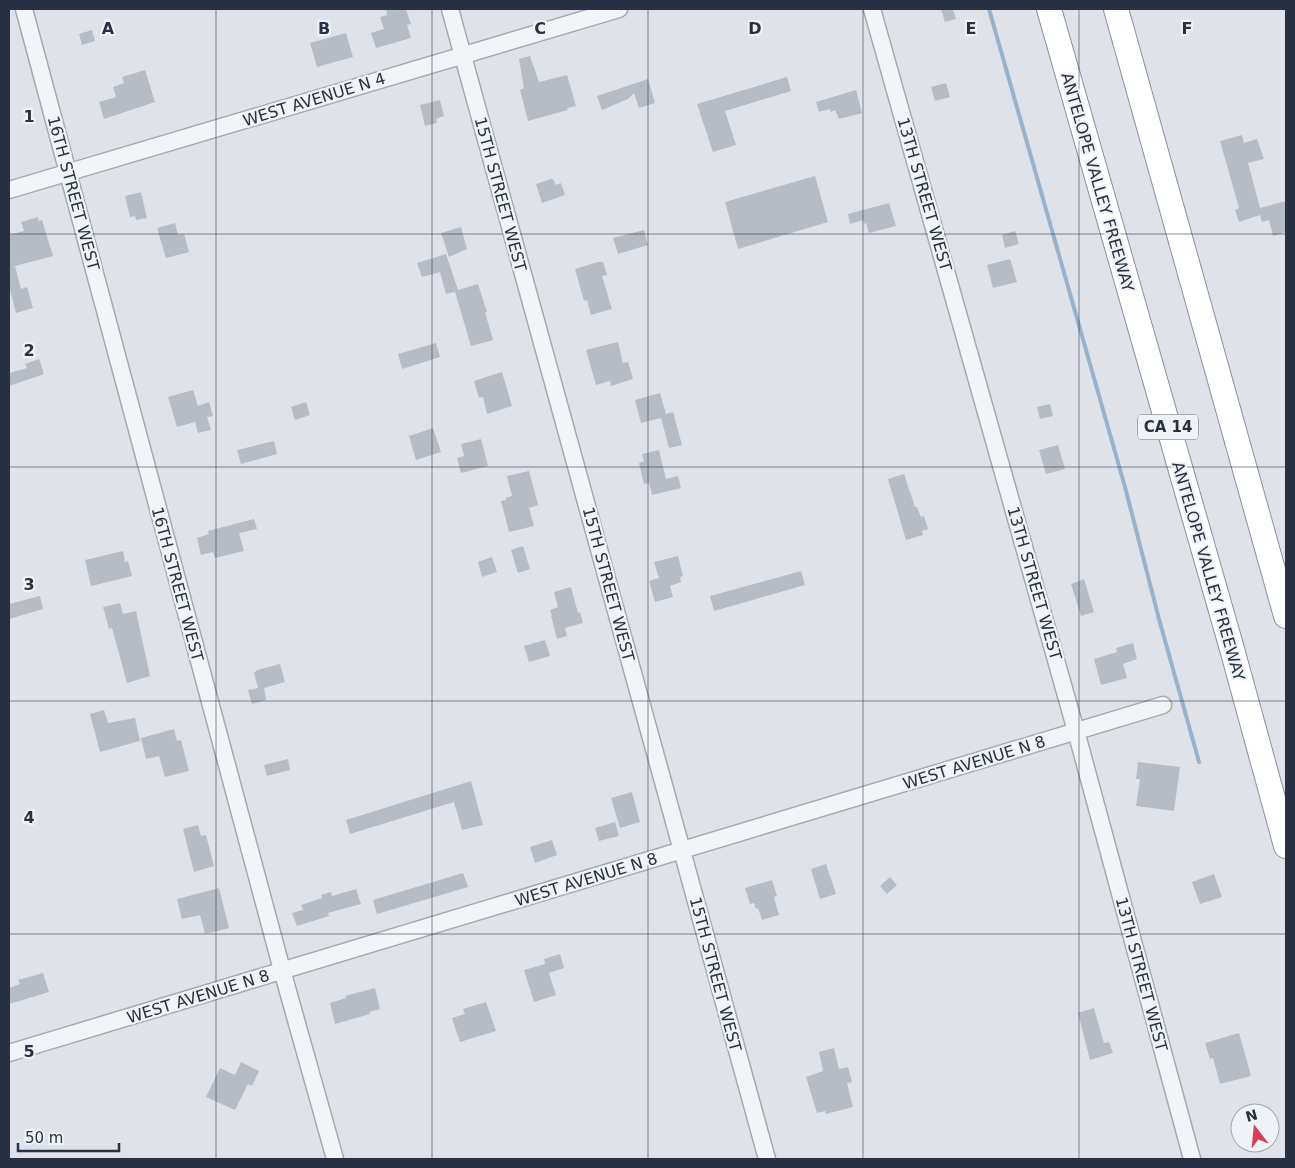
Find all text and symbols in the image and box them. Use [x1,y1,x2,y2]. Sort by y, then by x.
text: A [102,19,115,38]
text: B [318,19,330,38]
text: C [534,19,546,38]
text: D [748,19,762,38]
text: E [966,19,976,38]
text: F [1182,19,1192,38]
street label: WEST AVENUE N 4 [241,69,388,130]
street label: ANTELOPE VALLEY FREEWAY [1057,70,1138,294]
text: 1 [23,107,35,126]
street label: 16TH STREET WEST [44,114,103,273]
street label: 15TH STREET WEST [471,115,530,274]
street label: 13TH STREET WEST [893,115,956,274]
text: 2 [23,341,35,360]
road number: CA 14 [1138,414,1198,440]
street label: ANTELOPE VALLEY FREEWAY [1168,459,1249,683]
street label: 13TH STREET WEST [1003,504,1066,663]
street label: 16TH STREET WEST [148,505,207,664]
street label: 15TH STREET WEST [579,505,638,664]
text: 3 [23,575,35,594]
street label: WEST AVENUE N 8 [901,732,1048,793]
text: 4 [23,808,35,827]
street label: WEST AVENUE N 8 [513,849,660,910]
street label: 15TH STREET WEST [686,895,745,1054]
street label: 13TH STREET WEST [1112,895,1171,1054]
street label: WEST AVENUE N 8 [125,966,272,1027]
text: 5 [23,1042,35,1061]
north arrow [1230,1103,1280,1153]
text: N [1244,1106,1259,1125]
scale bar [18,1120,119,1152]
text: 50 m [25,1129,63,1147]

